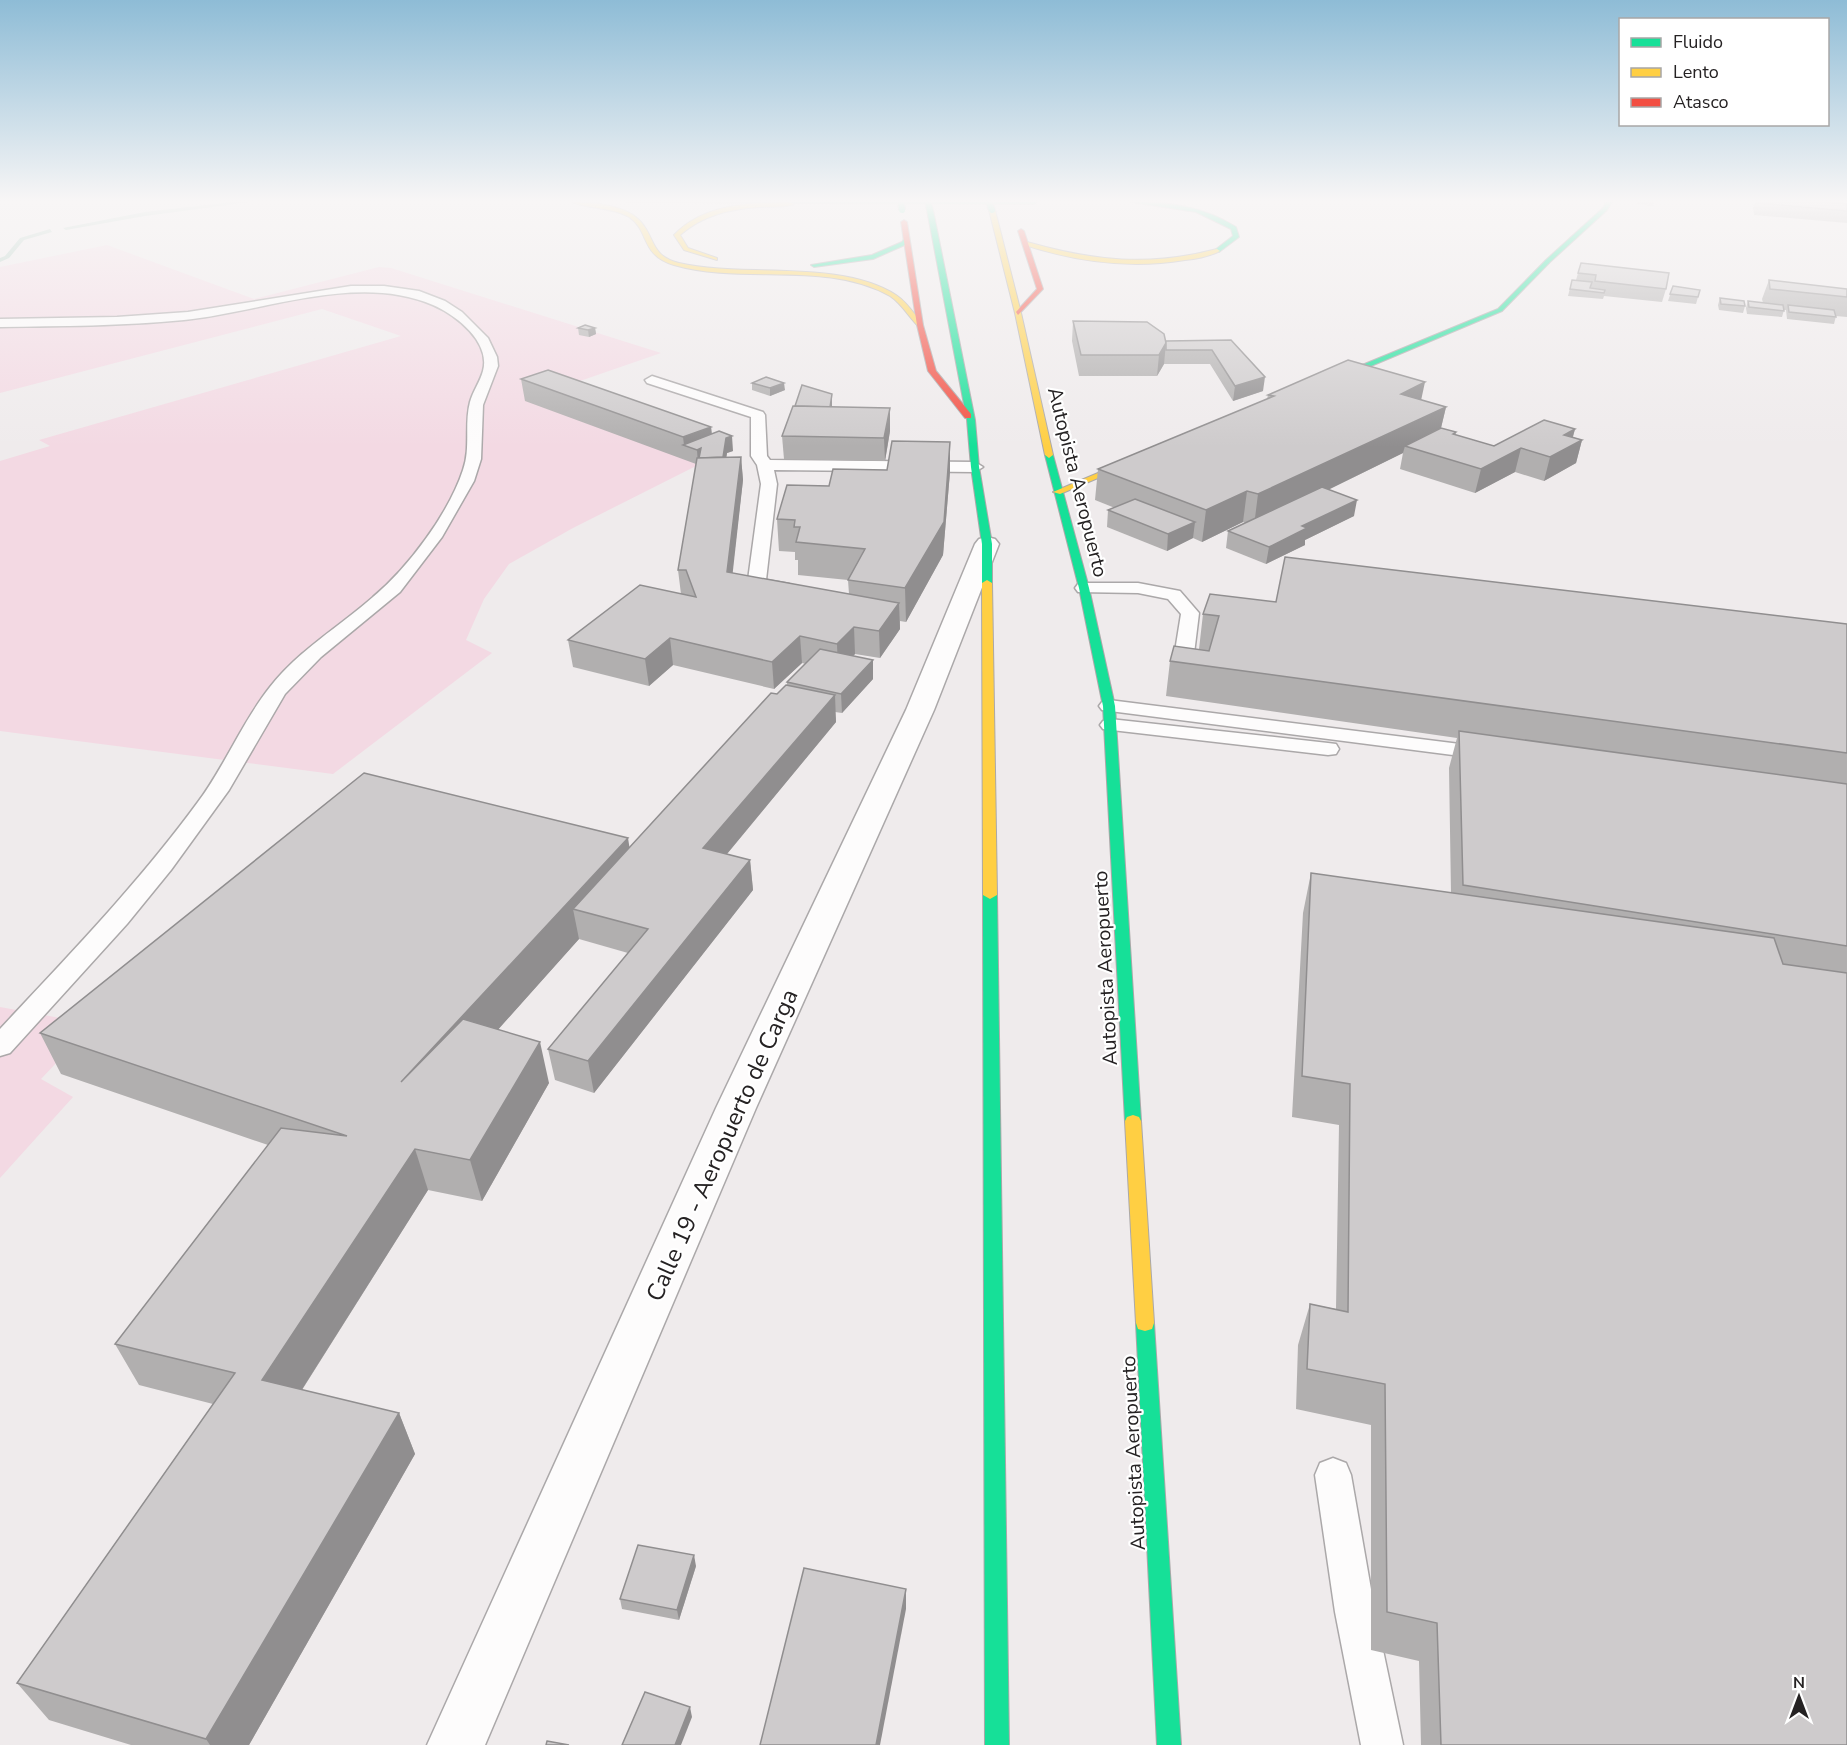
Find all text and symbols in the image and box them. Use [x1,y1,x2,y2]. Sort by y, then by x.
legend [1619,18,1829,126]
text: Fluido [1673,30,1723,54]
text: Lento [1673,60,1719,84]
text: Atasco [1673,90,1729,114]
street label: Autopista Aeropuerto [1041,384,1114,580]
street label: Autopista Aeropuerto [1087,870,1124,1066]
street label: Calle 19 - Aeropuerto de Carga [639,984,805,1306]
street label: Autopista Aeropuerto [1115,1355,1152,1551]
north arrow [1769,1667,1829,1727]
text: N [1793,1672,1805,1694]

